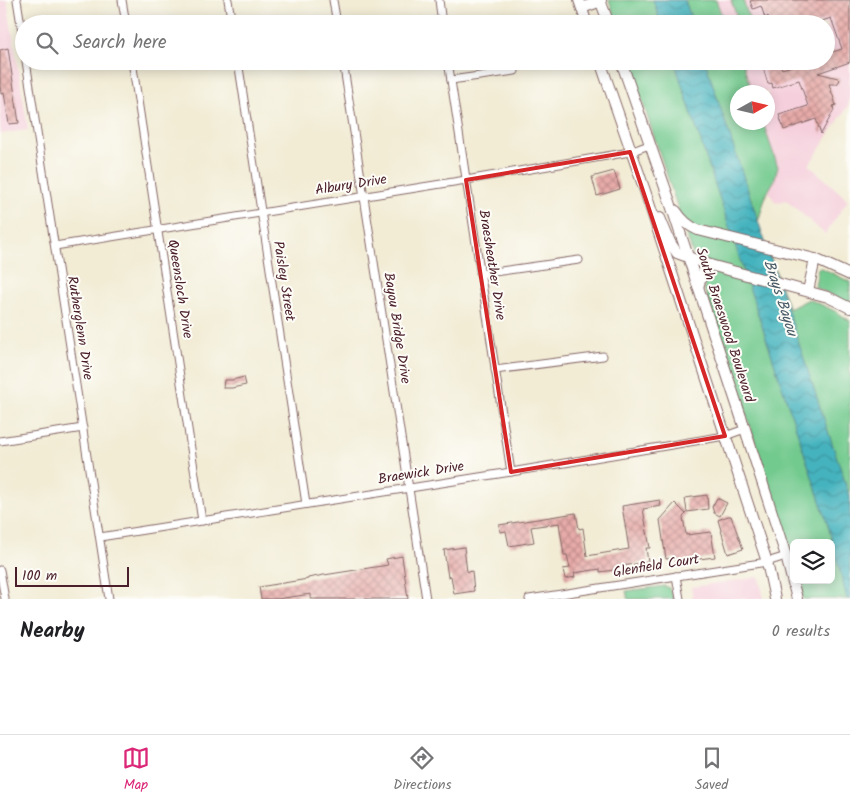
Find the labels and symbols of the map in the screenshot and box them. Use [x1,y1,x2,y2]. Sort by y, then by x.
north arrow [730,85,775,130]
street label: Albury Drive [314,168,389,201]
street label: Braesheather Drive [472,208,512,322]
street label: Queensloch Drive [161,238,199,341]
street label: Paisley Street [267,239,301,323]
street label: South Braeswood Boulevard [690,245,761,406]
water label: Brays Bayou [756,257,804,341]
street label: Bayou Bridge Drive [377,271,417,386]
street label: Rutherglenn Drive [61,274,99,382]
street label: Braewick Drive [376,455,466,491]
street label: Glenfield Court [611,548,701,584]
scale bar [15,564,129,587]

